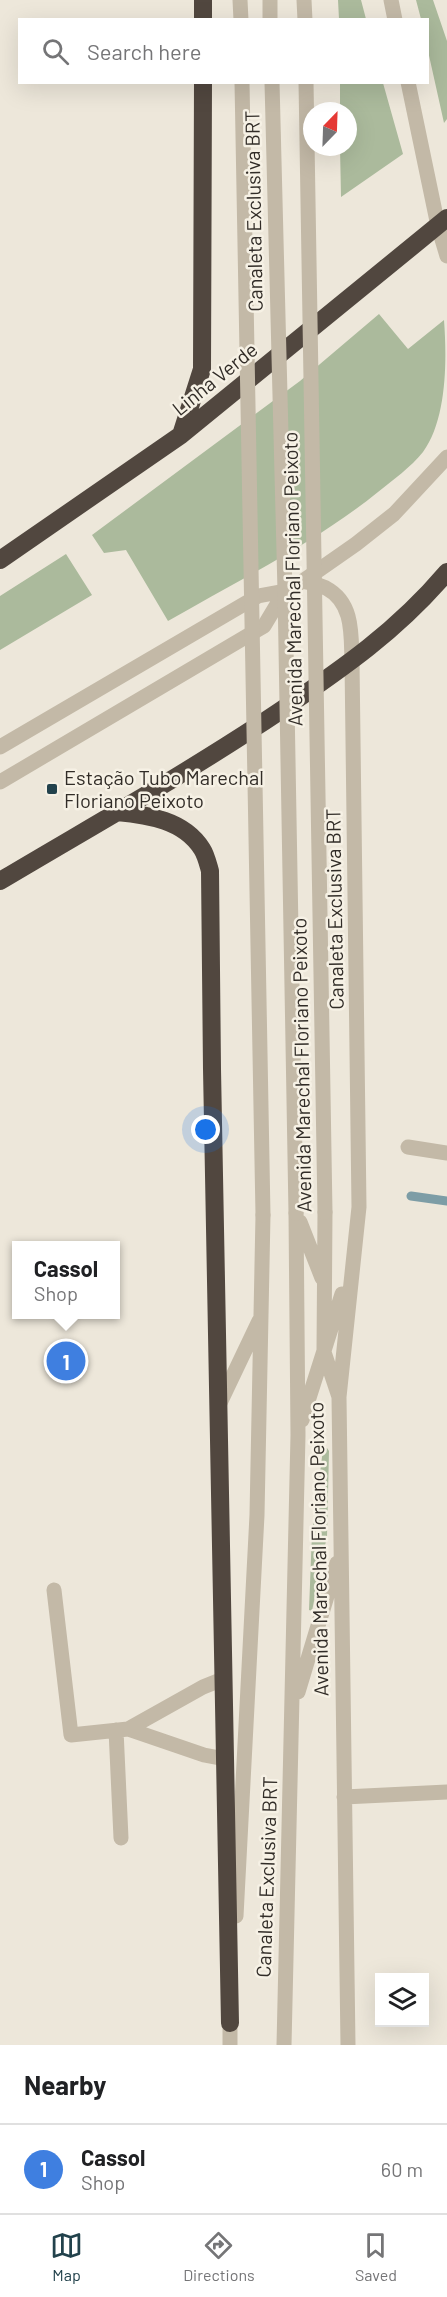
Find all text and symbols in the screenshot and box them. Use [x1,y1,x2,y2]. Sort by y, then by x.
search box [18,18,429,84]
icon: search [39,35,72,68]
text: Search here [87,38,201,64]
north arrow [303,102,357,156]
street label: Canaleta Exclusiva BRT [239,110,267,312]
street label: Linha Verde [167,337,262,420]
street label: Avenida Marechal Floriano Peixoto [277,431,307,727]
place label: Estação Tubo Marechal Floriano Peixoto [64,765,264,812]
marker: Estação Tubo Marechal Floriano Peixoto [45,782,59,796]
street label: Canaleta Exclusiva BRT [320,808,348,1010]
street label: Avenida Marechal Floriano Peixoto [286,917,316,1213]
your location [191,1115,220,1144]
popup [12,1241,120,1319]
text: Cassol [34,1255,98,1281]
text: Shop [34,1281,78,1305]
pin: 1 [46,1338,86,1384]
street label: Avenida Marechal Floriano Peixoto [303,1401,333,1697]
street label: Canaleta Exclusiva BRT [250,1776,282,1978]
map controls [375,1973,429,2027]
button: layers [375,1973,429,2027]
text: Nearby [24,2069,106,2100]
text: Cassol [81,2144,145,2170]
text: 1 [40,2157,47,2181]
text: 60 m [381,2157,423,2181]
text: Shop [81,2170,125,2194]
tab: Map [50,2229,83,2284]
tab: Directions [183,2229,255,2284]
tab: Saved [355,2229,397,2284]

